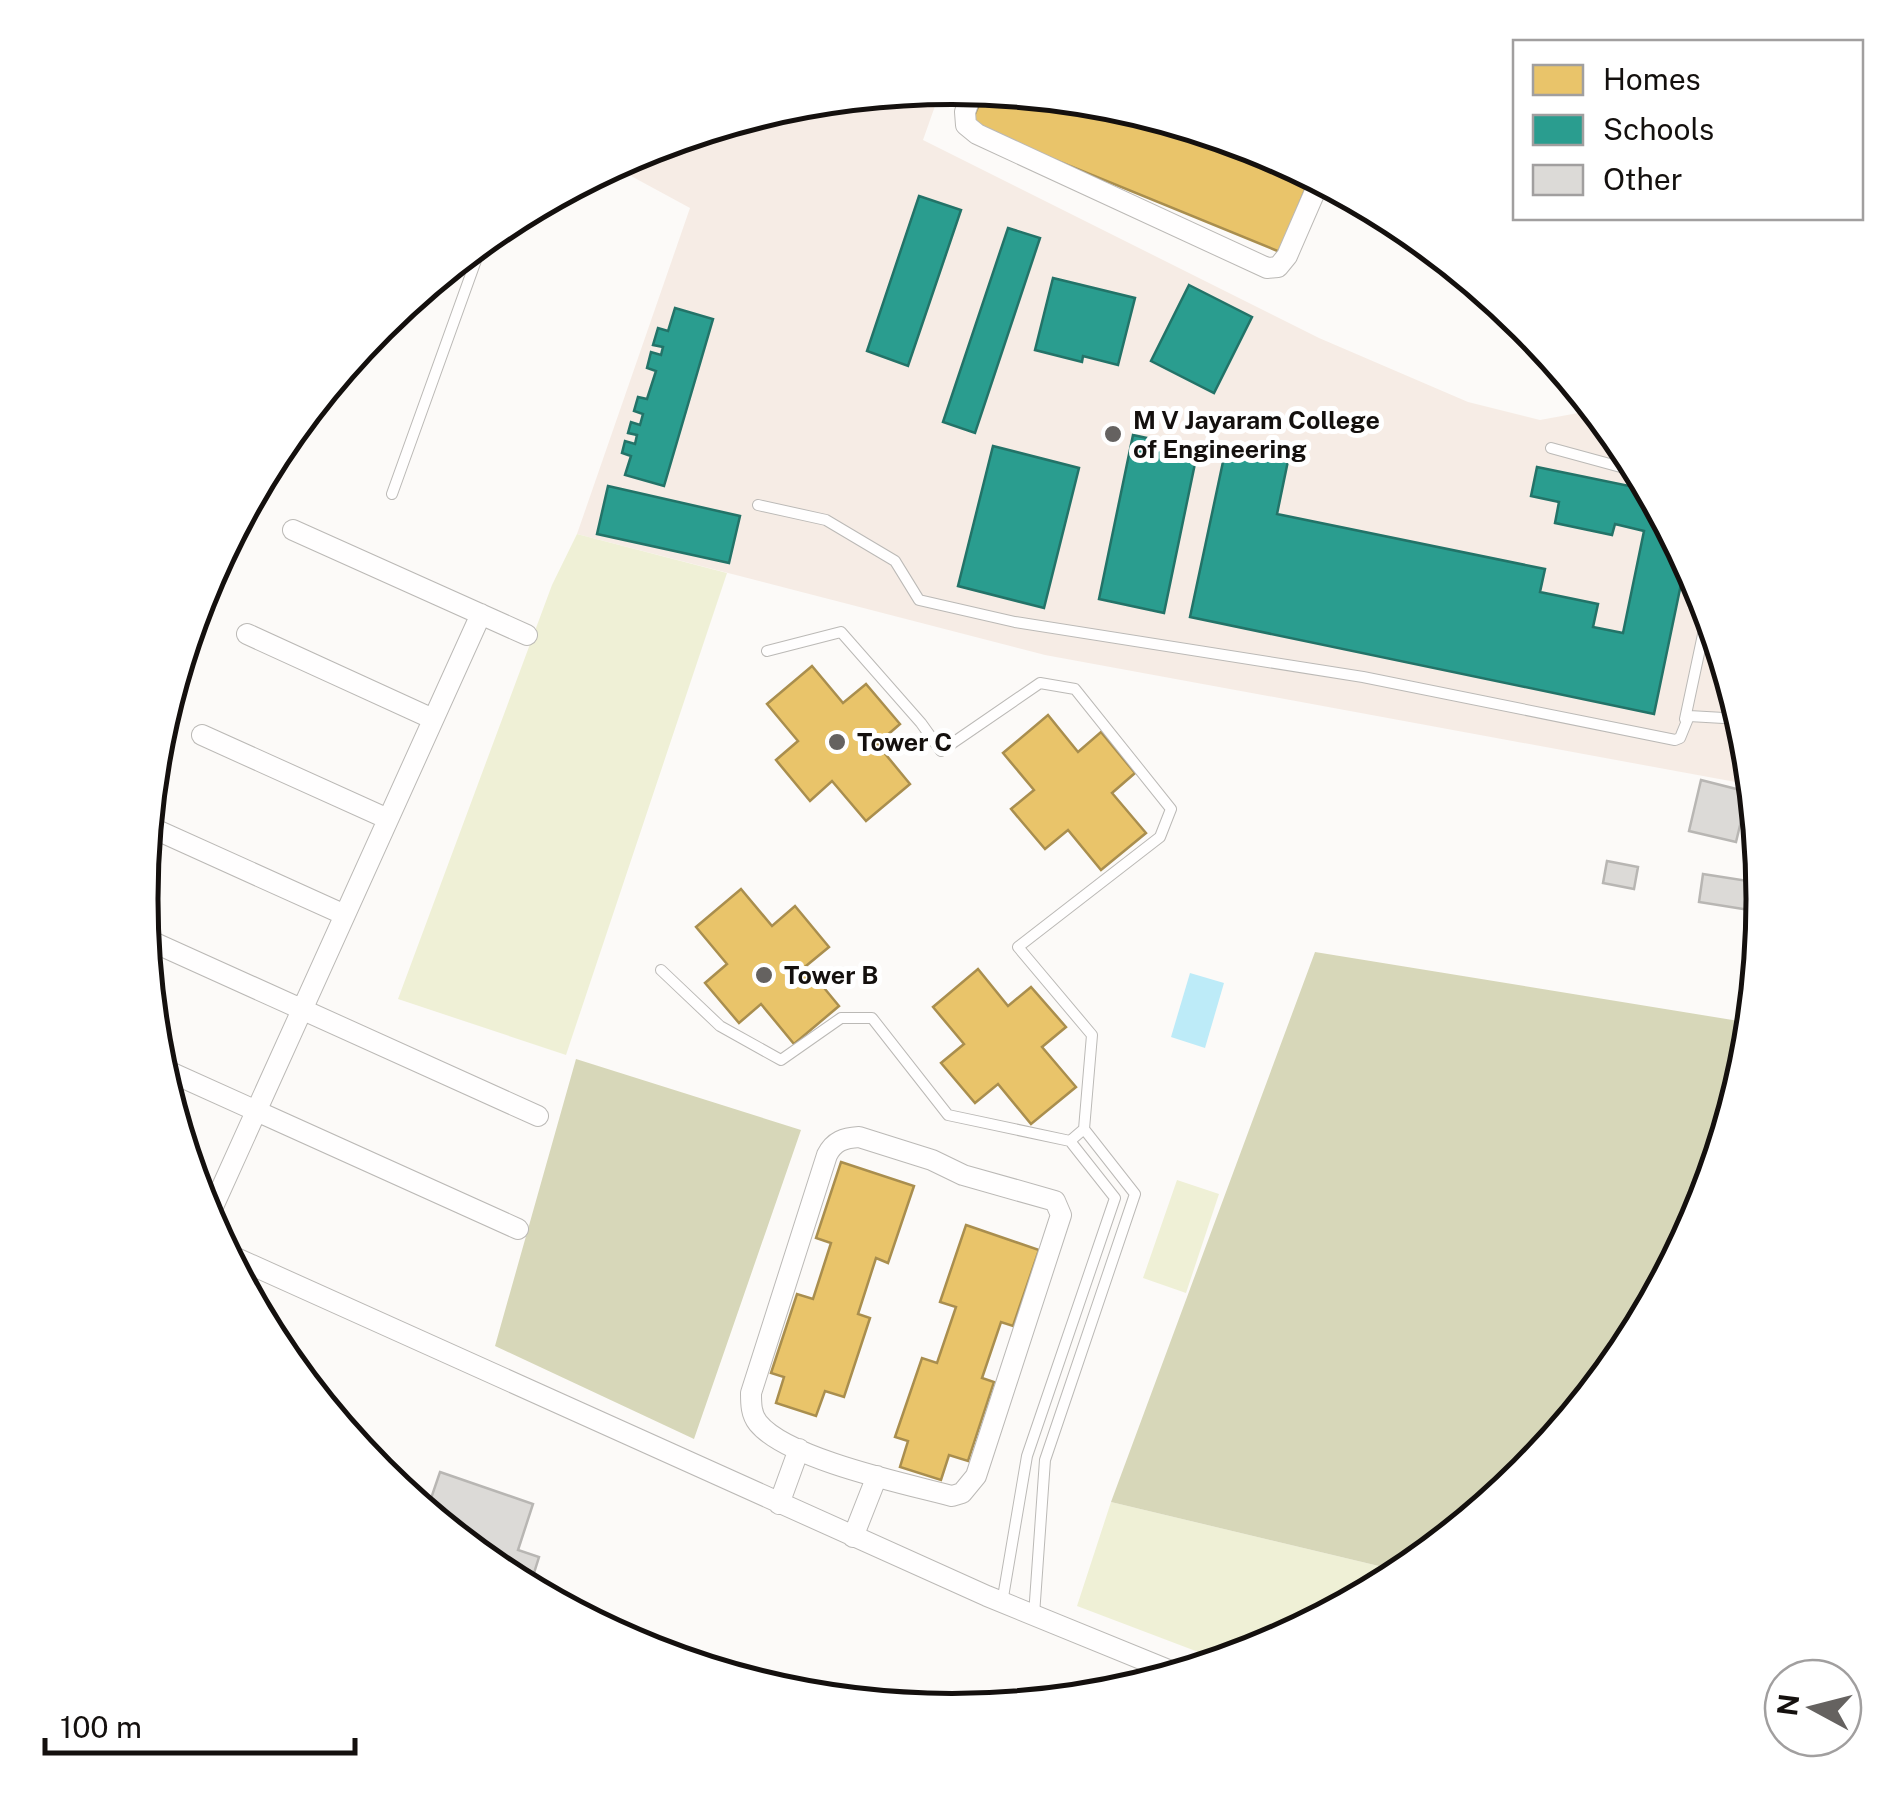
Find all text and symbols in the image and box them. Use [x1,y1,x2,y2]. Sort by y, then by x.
legend [1513,40,1863,220]
text: Homes [1603,61,1701,97]
text: Schools [1603,111,1714,147]
text: Other [1603,161,1683,197]
place label: M V Jayaram College of Engineering [1133,405,1380,464]
marker: M V Jayaram College of Engineering [1102,423,1124,445]
place label: Tower C [857,727,952,757]
marker: Tower C [826,731,848,753]
place label: Tower B [784,960,878,990]
marker: Tower B [753,964,775,986]
north arrow [1763,1658,1863,1758]
text: N [1770,1692,1805,1718]
scale bar [45,1693,355,1755]
text: 100 m [60,1709,142,1745]

